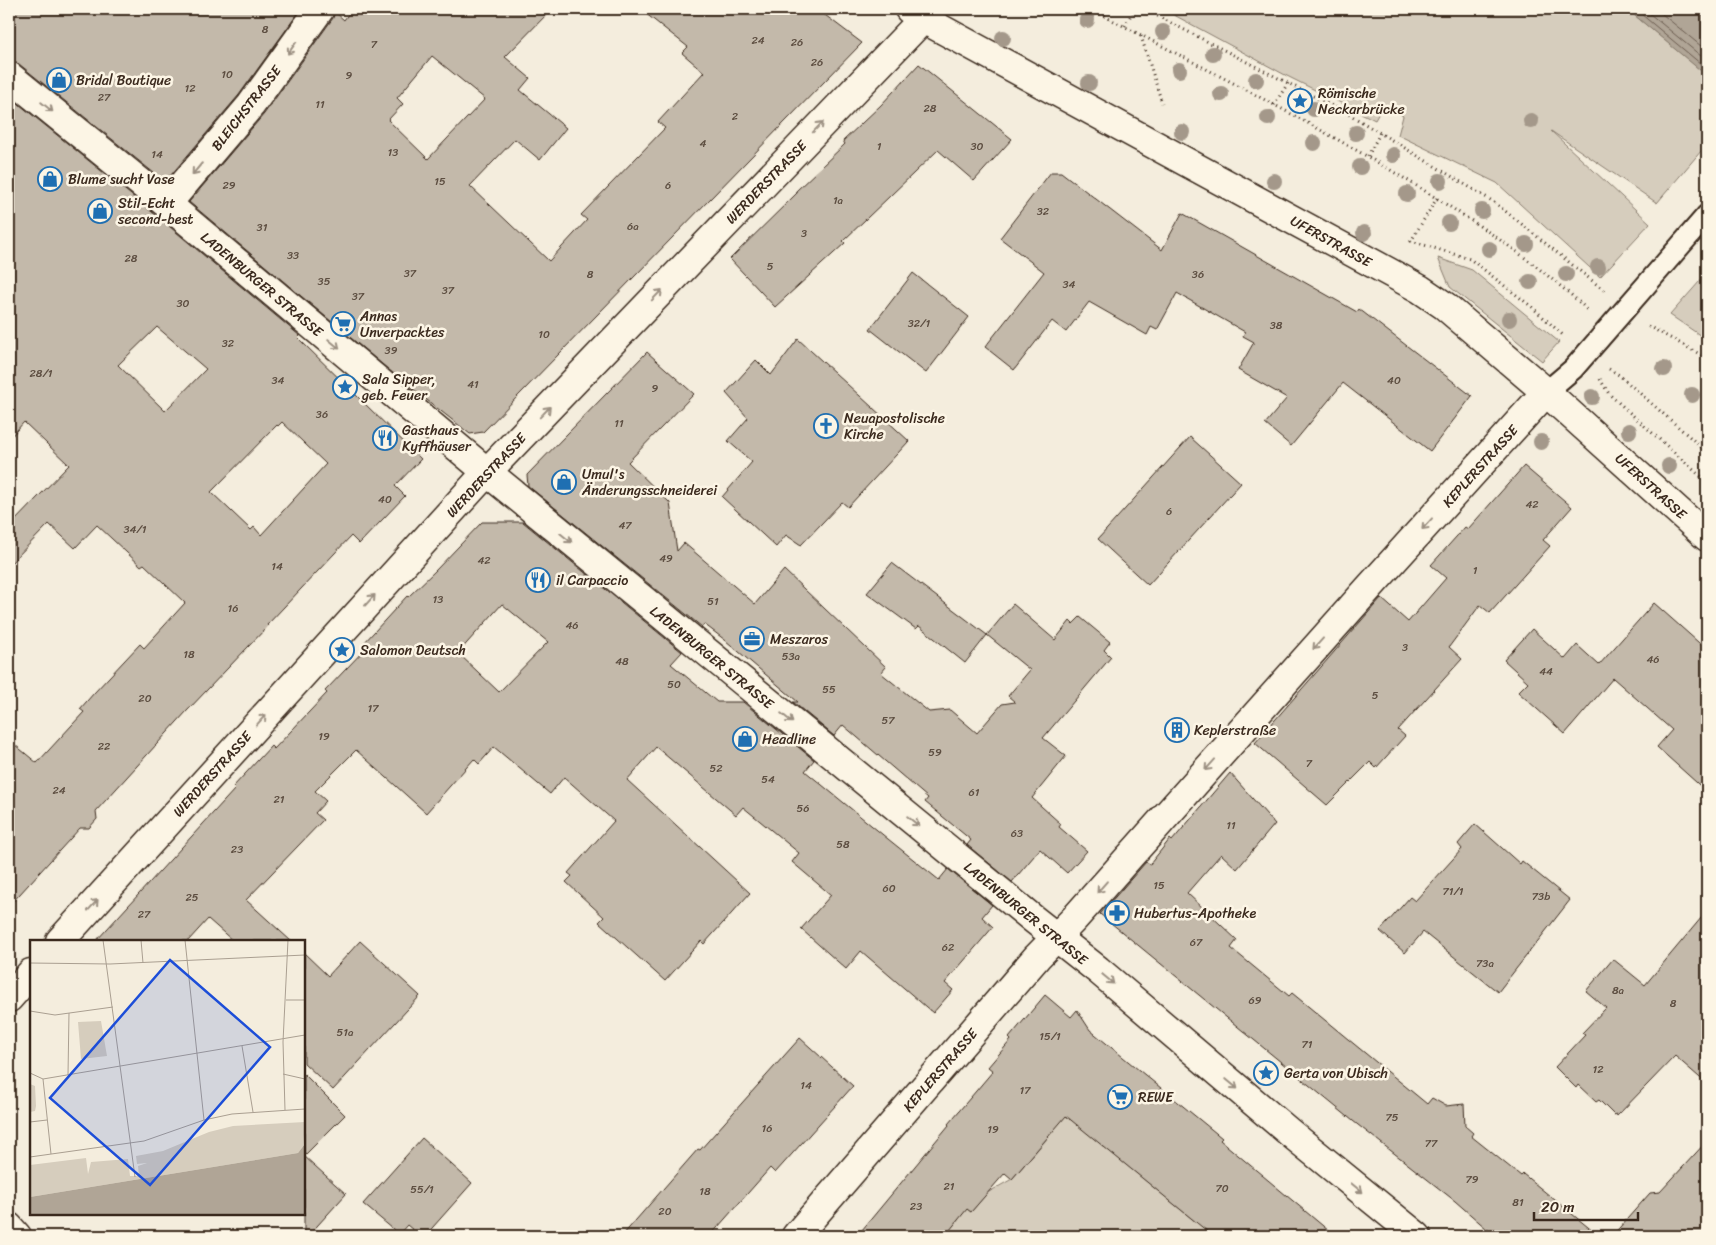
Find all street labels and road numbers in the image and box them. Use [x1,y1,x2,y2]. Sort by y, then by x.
street label: BLEICHSTRASSE [205,59,289,157]
street label: WERDERSTRASSE [719,134,814,230]
street label: UFERSTRASSE [1285,209,1377,275]
street label: LADENBURGER STRASSE [195,225,330,344]
street label: KEPLERSTRASSE [1436,418,1525,514]
street label: WERDERSTRASSE [440,426,534,524]
street label: UFERSTRASSE [1609,447,1693,527]
street label: LADENBURGER STRASSE [644,599,780,716]
street label: WERDERSTRASSE [167,725,259,823]
street label: LADENBURGER STRASSE [958,855,1094,972]
street label: KEPLERSTRASSE [897,1022,985,1118]

